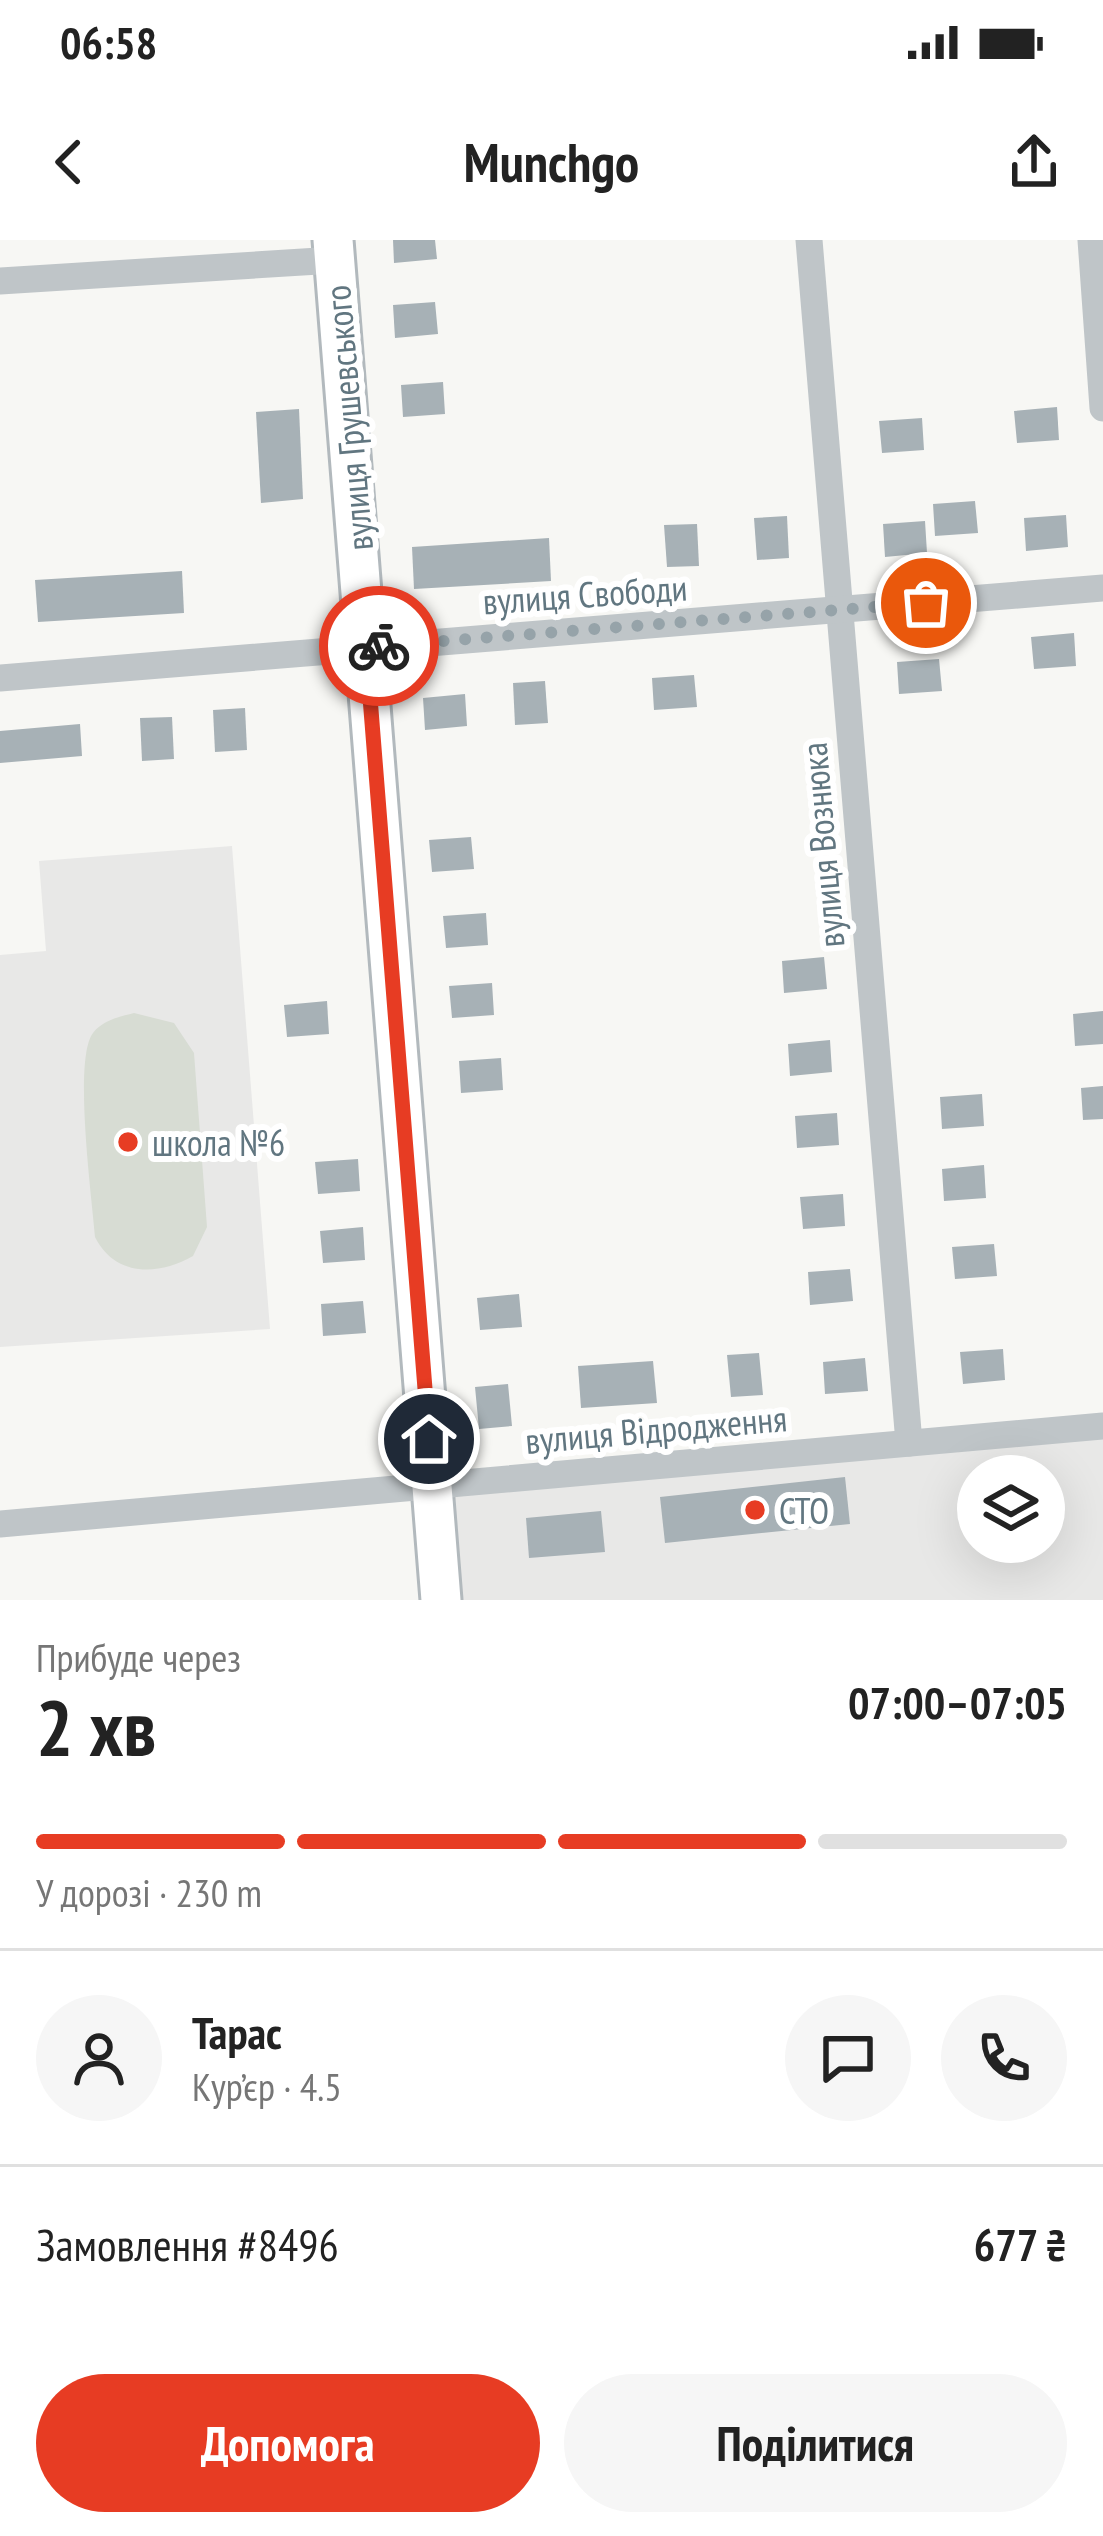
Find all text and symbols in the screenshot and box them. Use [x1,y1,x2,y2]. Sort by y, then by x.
text: 06:58 [60,13,157,71]
text: Munchgo [464,127,639,197]
icon: back [36,129,102,195]
icon: share [1001,129,1067,195]
street label: вулиця Грушевського [313,283,383,553]
pin [875,552,977,654]
street label: вулиця Свободи [481,563,689,625]
icon: bag [893,570,959,636]
courier [319,586,439,706]
icon: bike [346,613,412,679]
street label: вулиця Вознюка [790,741,854,949]
place label: школа №6 [152,1119,285,1166]
marker: школа №6 [115,1129,141,1155]
pin [378,1388,480,1490]
street label: вулиця Відродження [523,1394,789,1464]
icon: home [396,1406,462,1472]
map controls [957,1455,1065,1563]
button: layers [957,1455,1065,1563]
place label: СТО [779,1487,829,1534]
marker: СТО [742,1497,768,1523]
text: Прибуде через [36,1632,241,1683]
text: 07:00–07:05 [848,1673,1067,1731]
text: 2 хв [36,1677,156,1778]
text: У дорозі · 230 m [36,1867,262,1918]
button: person [36,1995,162,2121]
button: chat [785,1995,911,2121]
button: phone [941,1995,1067,2121]
text: Тарас [192,2003,282,2061]
text: Кур’єр · 4.5 [192,2061,342,2112]
text: Замовлення #8496 [36,2215,339,2273]
text: 677 ₴ [974,2215,1067,2273]
button: Допомога [36,2374,540,2512]
button: Поділитися [564,2374,1067,2512]

